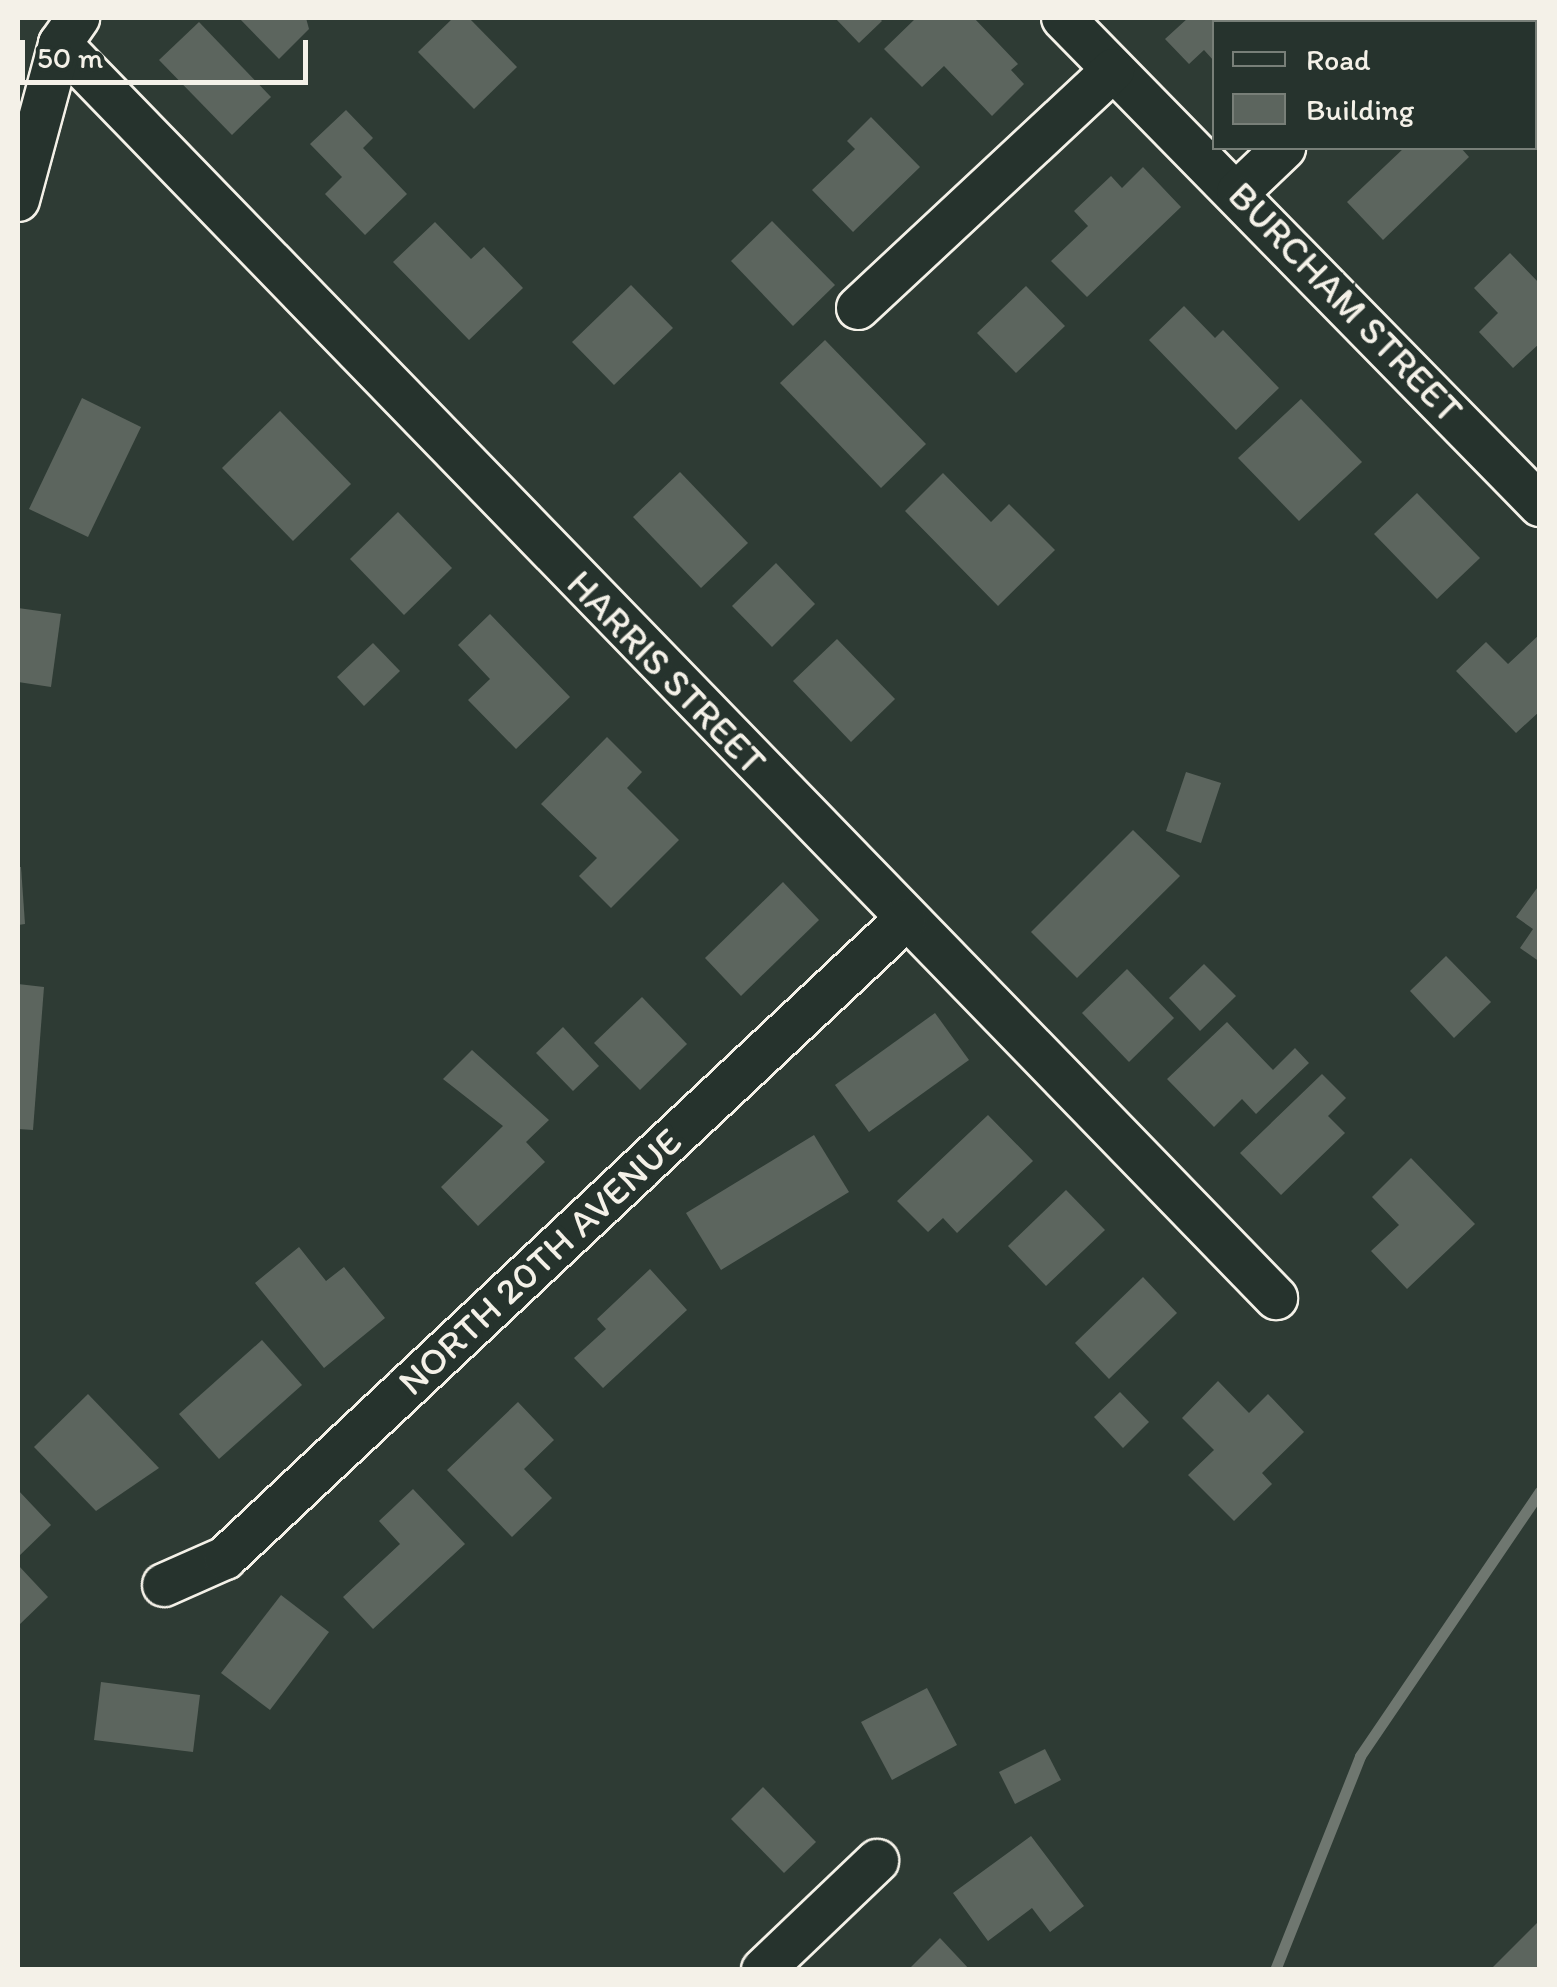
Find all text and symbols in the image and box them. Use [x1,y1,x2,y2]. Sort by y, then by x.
scale bar [25,20,312,82]
legend [1212,20,1537,150]
text: 50 m [37,39,103,76]
text: Road [1306,41,1371,78]
text: Building [1306,91,1414,128]
street label: BURCHAM STREET [1218,173,1472,433]
street label: HARRIS STREET [557,561,775,785]
street label: NORTH 20TH AVENUE [389,1119,691,1405]

